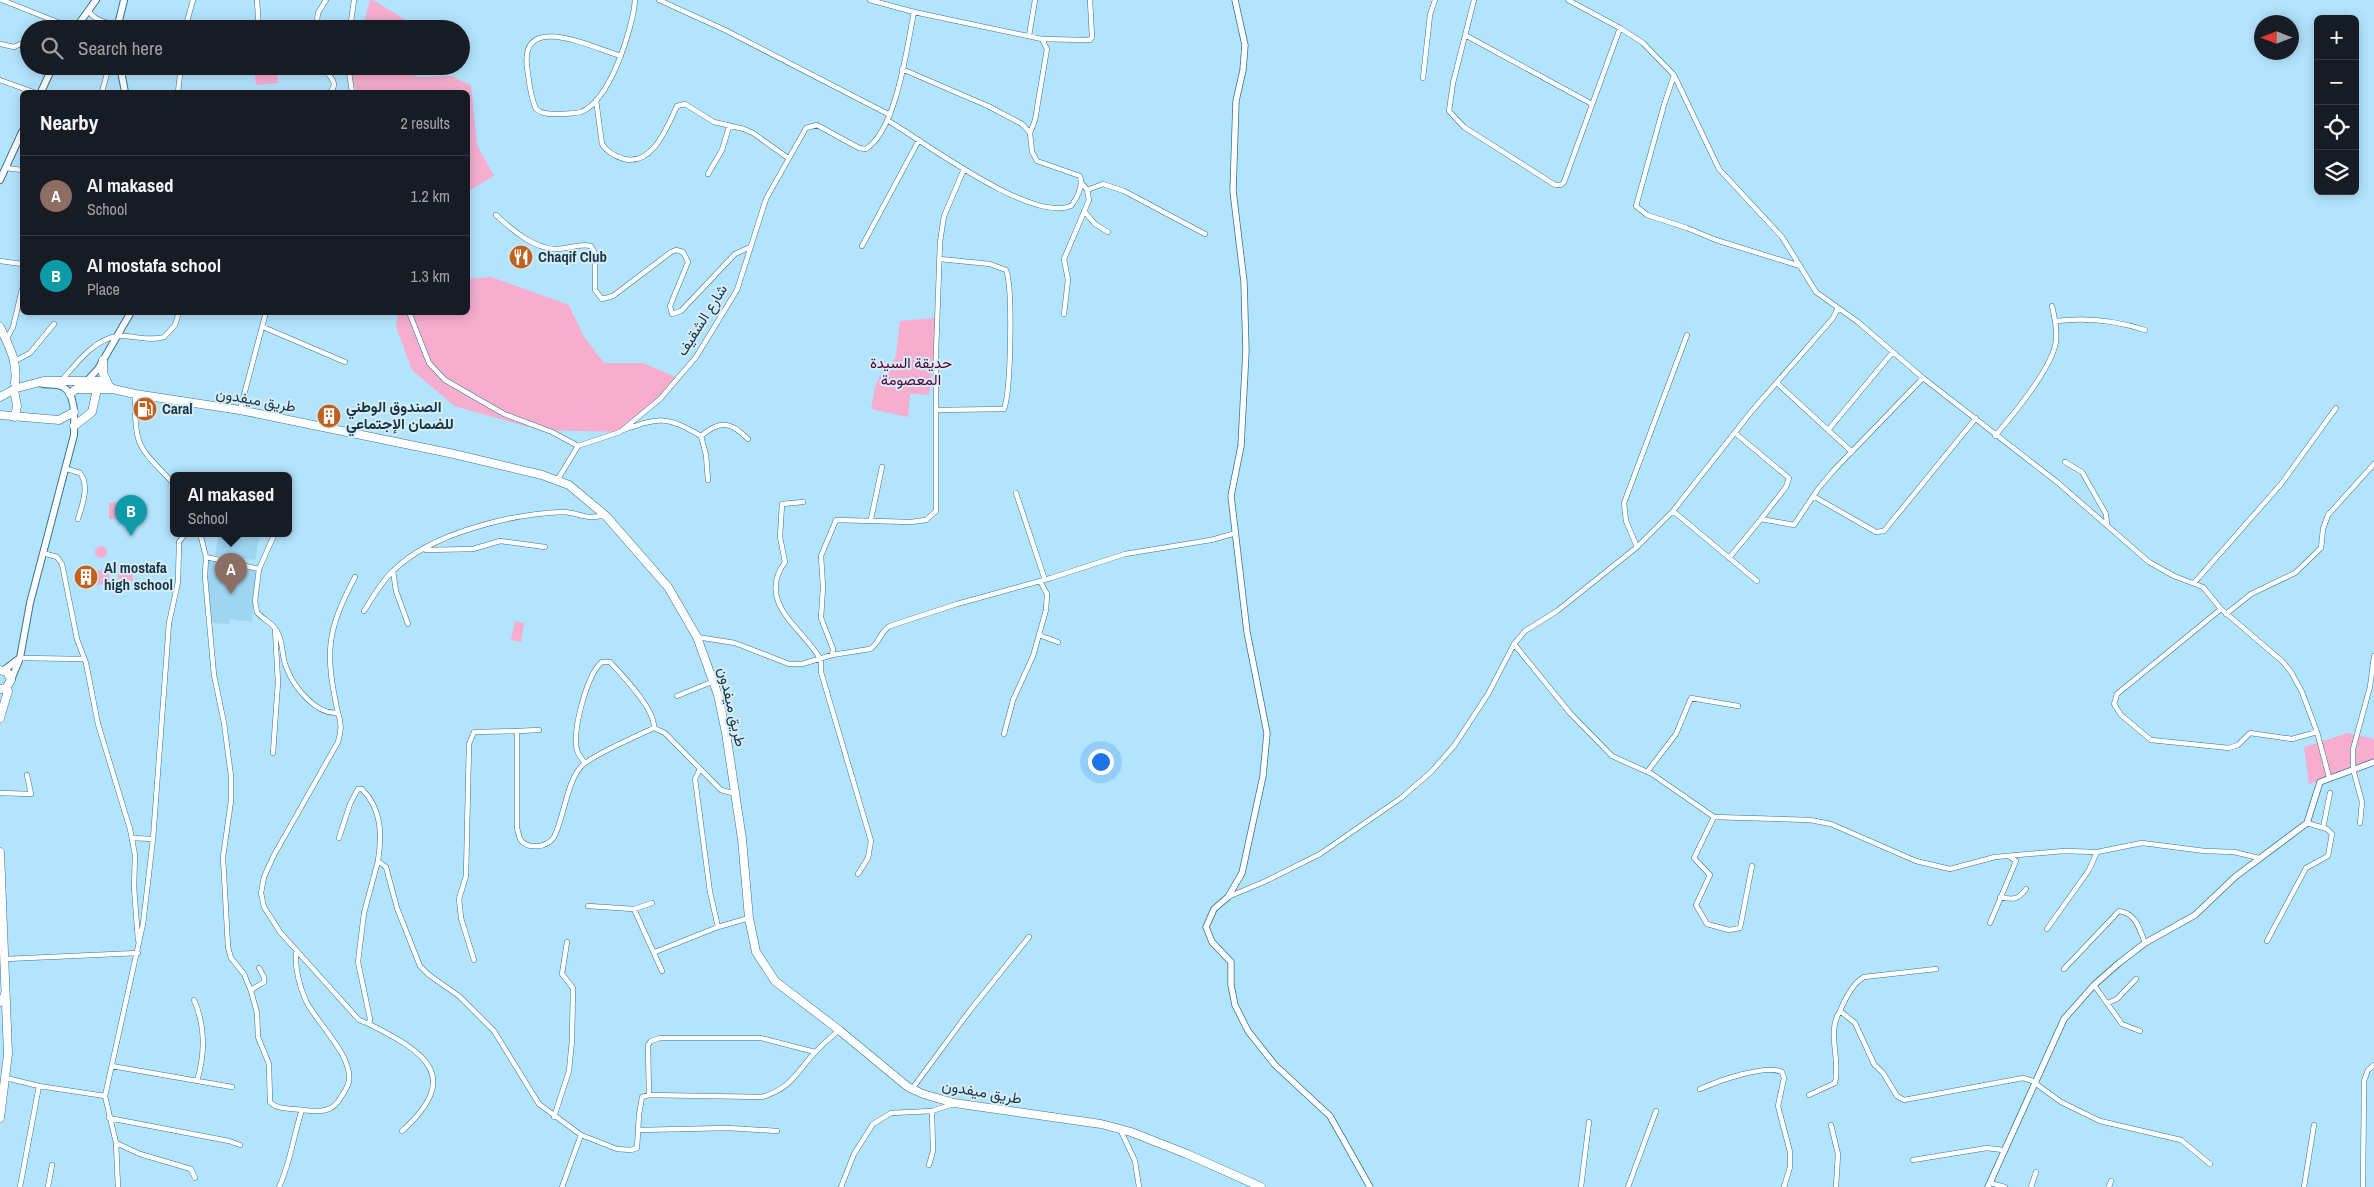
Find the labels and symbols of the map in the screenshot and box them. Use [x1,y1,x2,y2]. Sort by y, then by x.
north arrow [2254,15,2299,60]
restaurant icon: Chaqif Club [508,244,534,270]
place label: Chaqif Club [538,246,607,267]
street label: شارع الشقيف [671,280,733,360]
park label: حديقة السيدة المعصومة [870,352,952,390]
street label: طريق ميفدون [214,382,298,417]
fuel station icon: Caral [132,396,158,422]
place label: الصندوق الوطني للضمان الإجتماعي [346,396,454,437]
place label: Caral [162,398,193,419]
building icon: الصندوق الوطني للضمان الإجتماعي [316,403,342,429]
pin: B [115,495,147,536]
pin: A [215,553,247,594]
place label: Al mostafa high school [104,557,173,595]
building icon: Al mostafa high school [73,564,99,590]
street label: طريق ميفدون [713,665,752,749]
your location [1088,749,1114,775]
street label: طريق ميفدون [940,1074,1024,1109]

